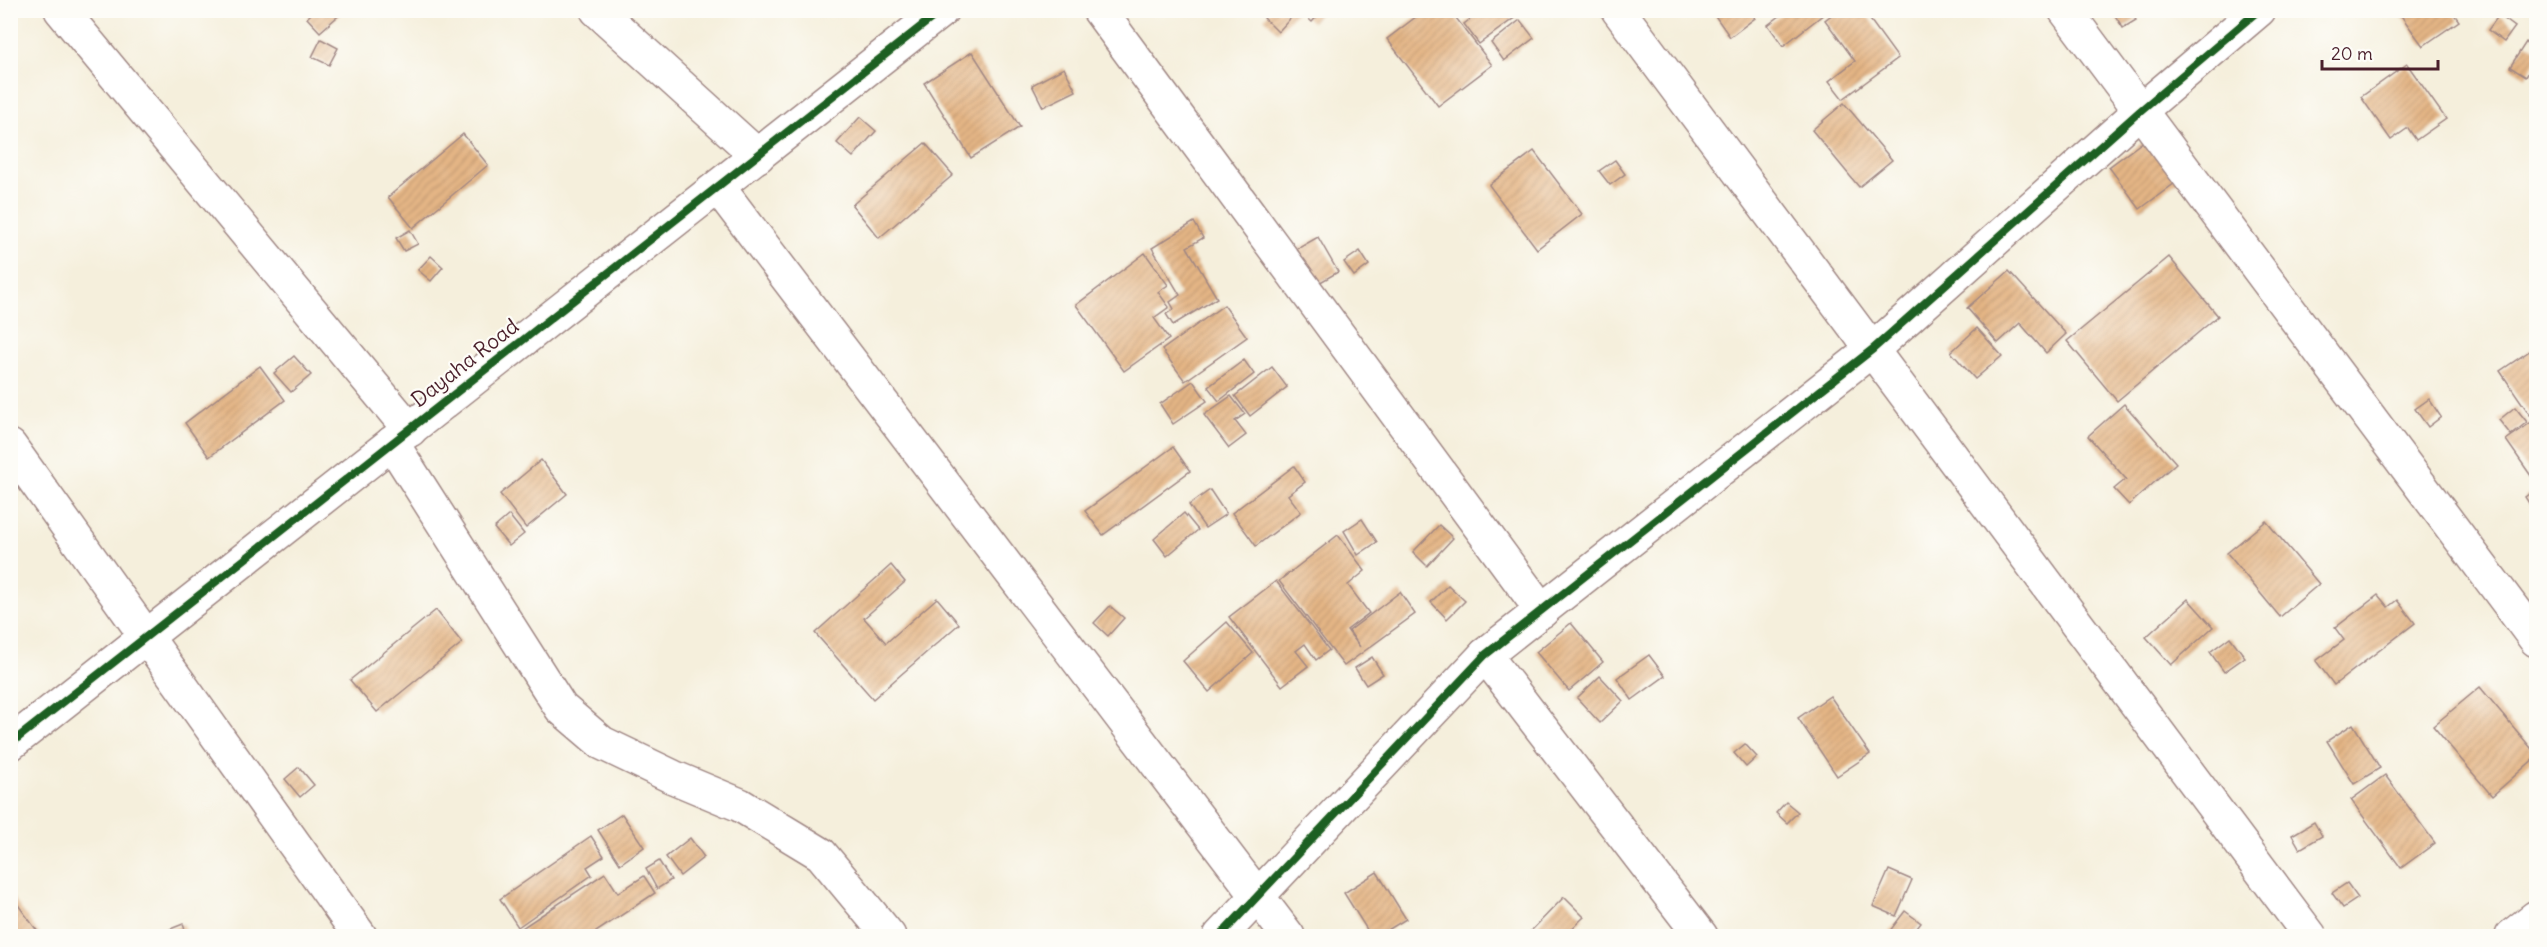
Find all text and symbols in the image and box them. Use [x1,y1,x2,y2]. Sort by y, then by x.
scale bar [2322,33,2438,71]
text: 20 m [2331,42,2373,65]
street label: Dayaha Road [406,312,524,413]

